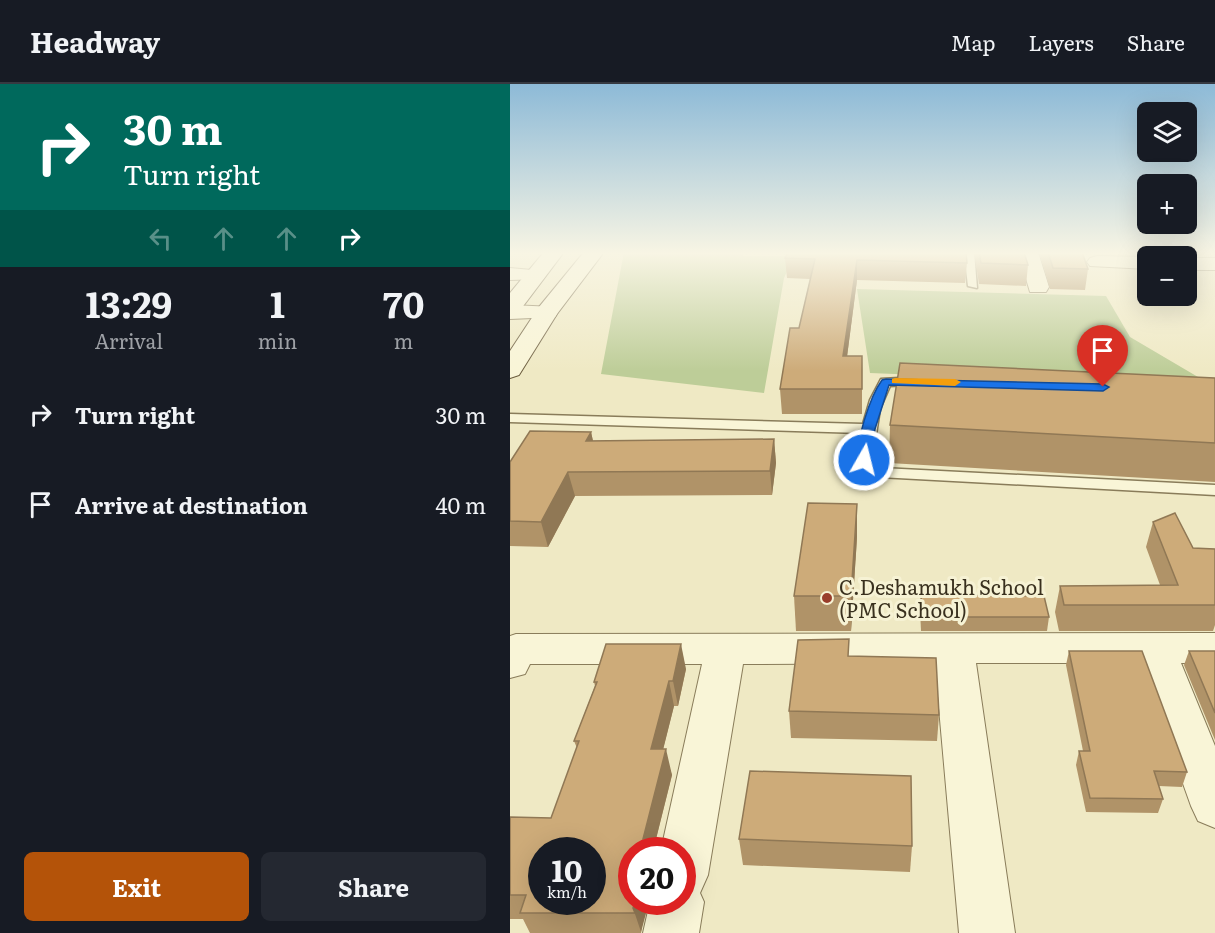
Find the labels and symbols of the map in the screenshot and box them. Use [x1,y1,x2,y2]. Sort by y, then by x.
pin [1077,325,1128,387]
position arrow [832,428,896,492]
place label: C.Deshamukh School (PMC School) [839,571,1044,624]
marker: C.Deshamukh School (PMC School) [820,591,834,605]
speed limit sign: 20 [618,837,696,915]

